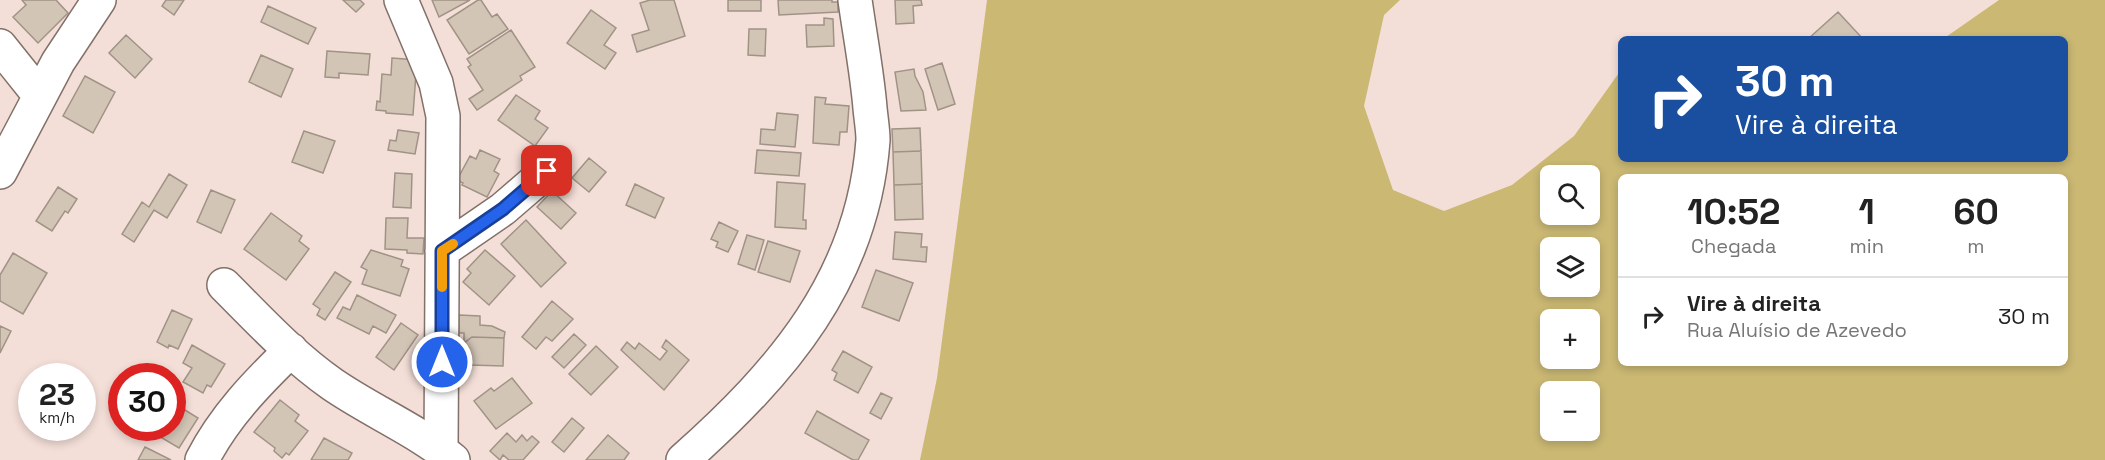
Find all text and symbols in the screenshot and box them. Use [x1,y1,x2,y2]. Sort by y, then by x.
text: 30 m [1735,55,1834,108]
icon: right [1636,60,1714,138]
text: Vire à direita [1735,107,1898,142]
pin [521,145,572,196]
icon: arrive [530,154,563,187]
map controls [1540,165,1600,441]
button: search [1540,165,1600,225]
text: 10:52 [1687,189,1780,235]
text: 1 [1859,189,1875,235]
text: 60 [1953,189,1999,235]
text: Chegada [1691,233,1776,259]
text: min [1850,233,1884,259]
text: m [1967,233,1985,259]
button: layers [1540,237,1600,297]
text: Vire à direita [1687,289,1821,317]
icon: right [1636,300,1669,333]
text: 30 m [1998,302,2050,330]
button: + [1540,309,1600,369]
text: Rua Aluísio de Azevedo [1687,317,1907,343]
position arrow [410,330,474,394]
speed limit sign: 30 [108,363,186,441]
text: 23 [39,375,75,414]
button: − [1540,381,1600,441]
text: km/h [39,408,75,427]

